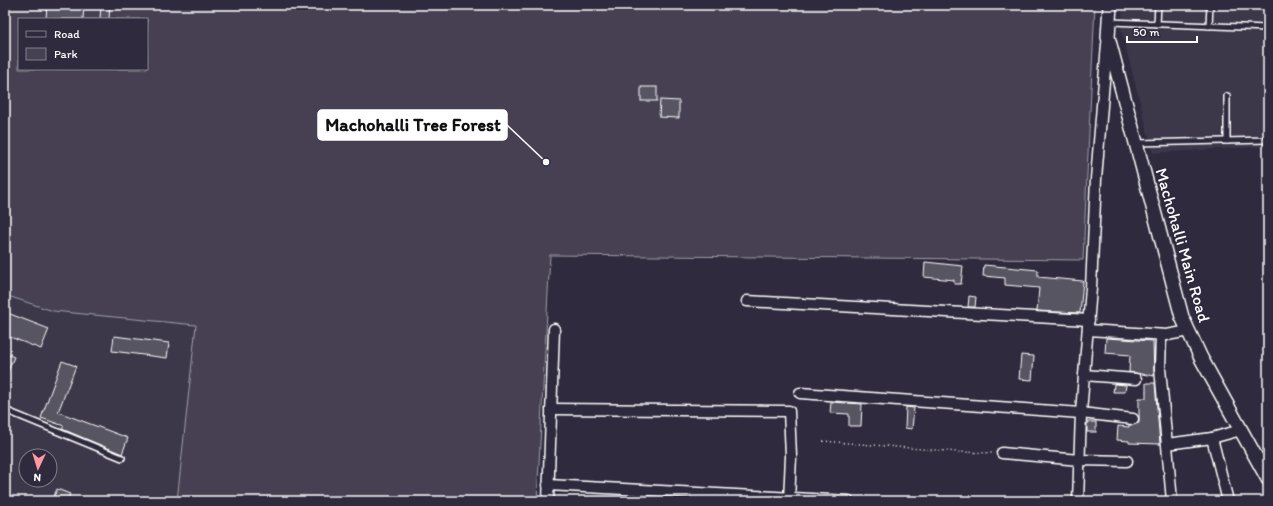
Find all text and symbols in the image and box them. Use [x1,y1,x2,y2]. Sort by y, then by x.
legend [18,18,148,70]
scale bar [1127,18,1197,44]
text: 50 m [1133,25,1159,39]
text: Road [54,27,80,41]
text: Park [54,47,78,61]
callout: Machohalli Tree Forest [318,110,507,140]
text: Machohalli Tree Forest [325,114,501,136]
street label: Machohalli Main Road [1151,165,1215,325]
north arrow [18,448,58,488]
text: N [33,471,42,484]

